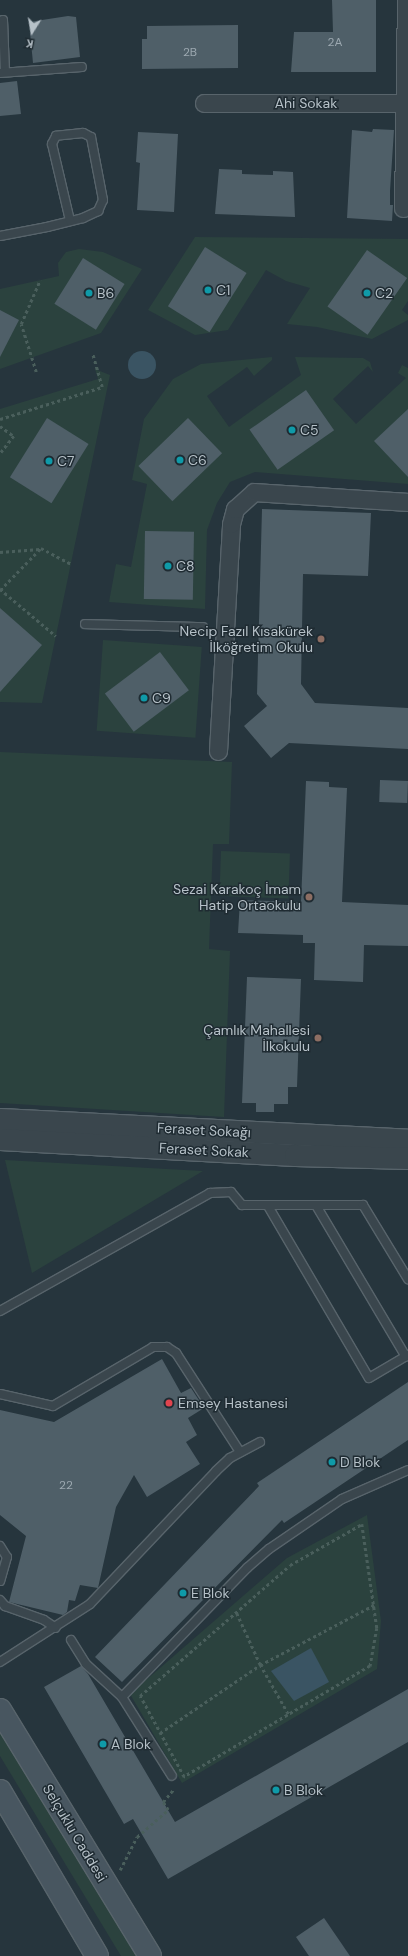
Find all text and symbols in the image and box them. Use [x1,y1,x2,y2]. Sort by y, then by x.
north arrow [12,12,52,52]
text: K [25,36,35,51]
house number: 2A [328,36,342,50]
house number: 2B [183,46,197,60]
street label: Ahi Sokak [275,95,337,111]
place label: C1 [216,282,230,298]
place label: B6 [97,285,114,301]
marker: C1 [203,285,213,295]
place label: C2 [375,285,393,301]
marker: B6 [84,288,94,298]
marker: C2 [362,288,372,298]
place label: C5 [300,422,319,438]
marker: C5 [287,425,297,435]
place label: C6 [188,452,207,468]
place label: C7 [57,453,75,469]
marker: C6 [175,455,185,465]
marker: C7 [44,456,54,466]
place label: C8 [176,558,195,574]
marker: C8 [163,561,173,571]
place label: Necip Fazıl Kısakürek İlköğretim Okulu [180,623,313,656]
marker: Necip Fazıl Kısakürek İlköğretim Okulu [316,634,326,644]
place label: C9 [152,690,171,706]
marker: C9 [139,693,149,703]
place label: Sezai Karakoç İmam Hatip Ortaokulu [173,881,301,914]
marker: Sezai Karakoç İmam Hatip Ortaokulu [304,892,314,902]
place label: Çamlık Mahallesi İlkokulu [203,1022,310,1054]
marker: Çamlık Mahallesi İlkokulu [313,1033,323,1043]
street label: Feraset Sokağı [157,1119,251,1141]
street label: Feraset Sokak [159,1139,249,1161]
place label: Emsey Hastanesi [178,1395,288,1411]
marker: Emsey Hastanesi [163,1397,175,1409]
place label: D Blok [340,1454,380,1470]
marker: D Blok [327,1457,337,1467]
house number: 22 [59,1479,73,1493]
place label: E Blok [191,1585,230,1601]
marker: E Blok [178,1588,188,1598]
place label: A Blok [111,1736,151,1752]
marker: A Blok [98,1739,108,1749]
street label: Selçuklu Caddesi [39,1781,111,1885]
place label: B Blok [284,1782,323,1798]
marker: B Blok [271,1785,281,1795]

